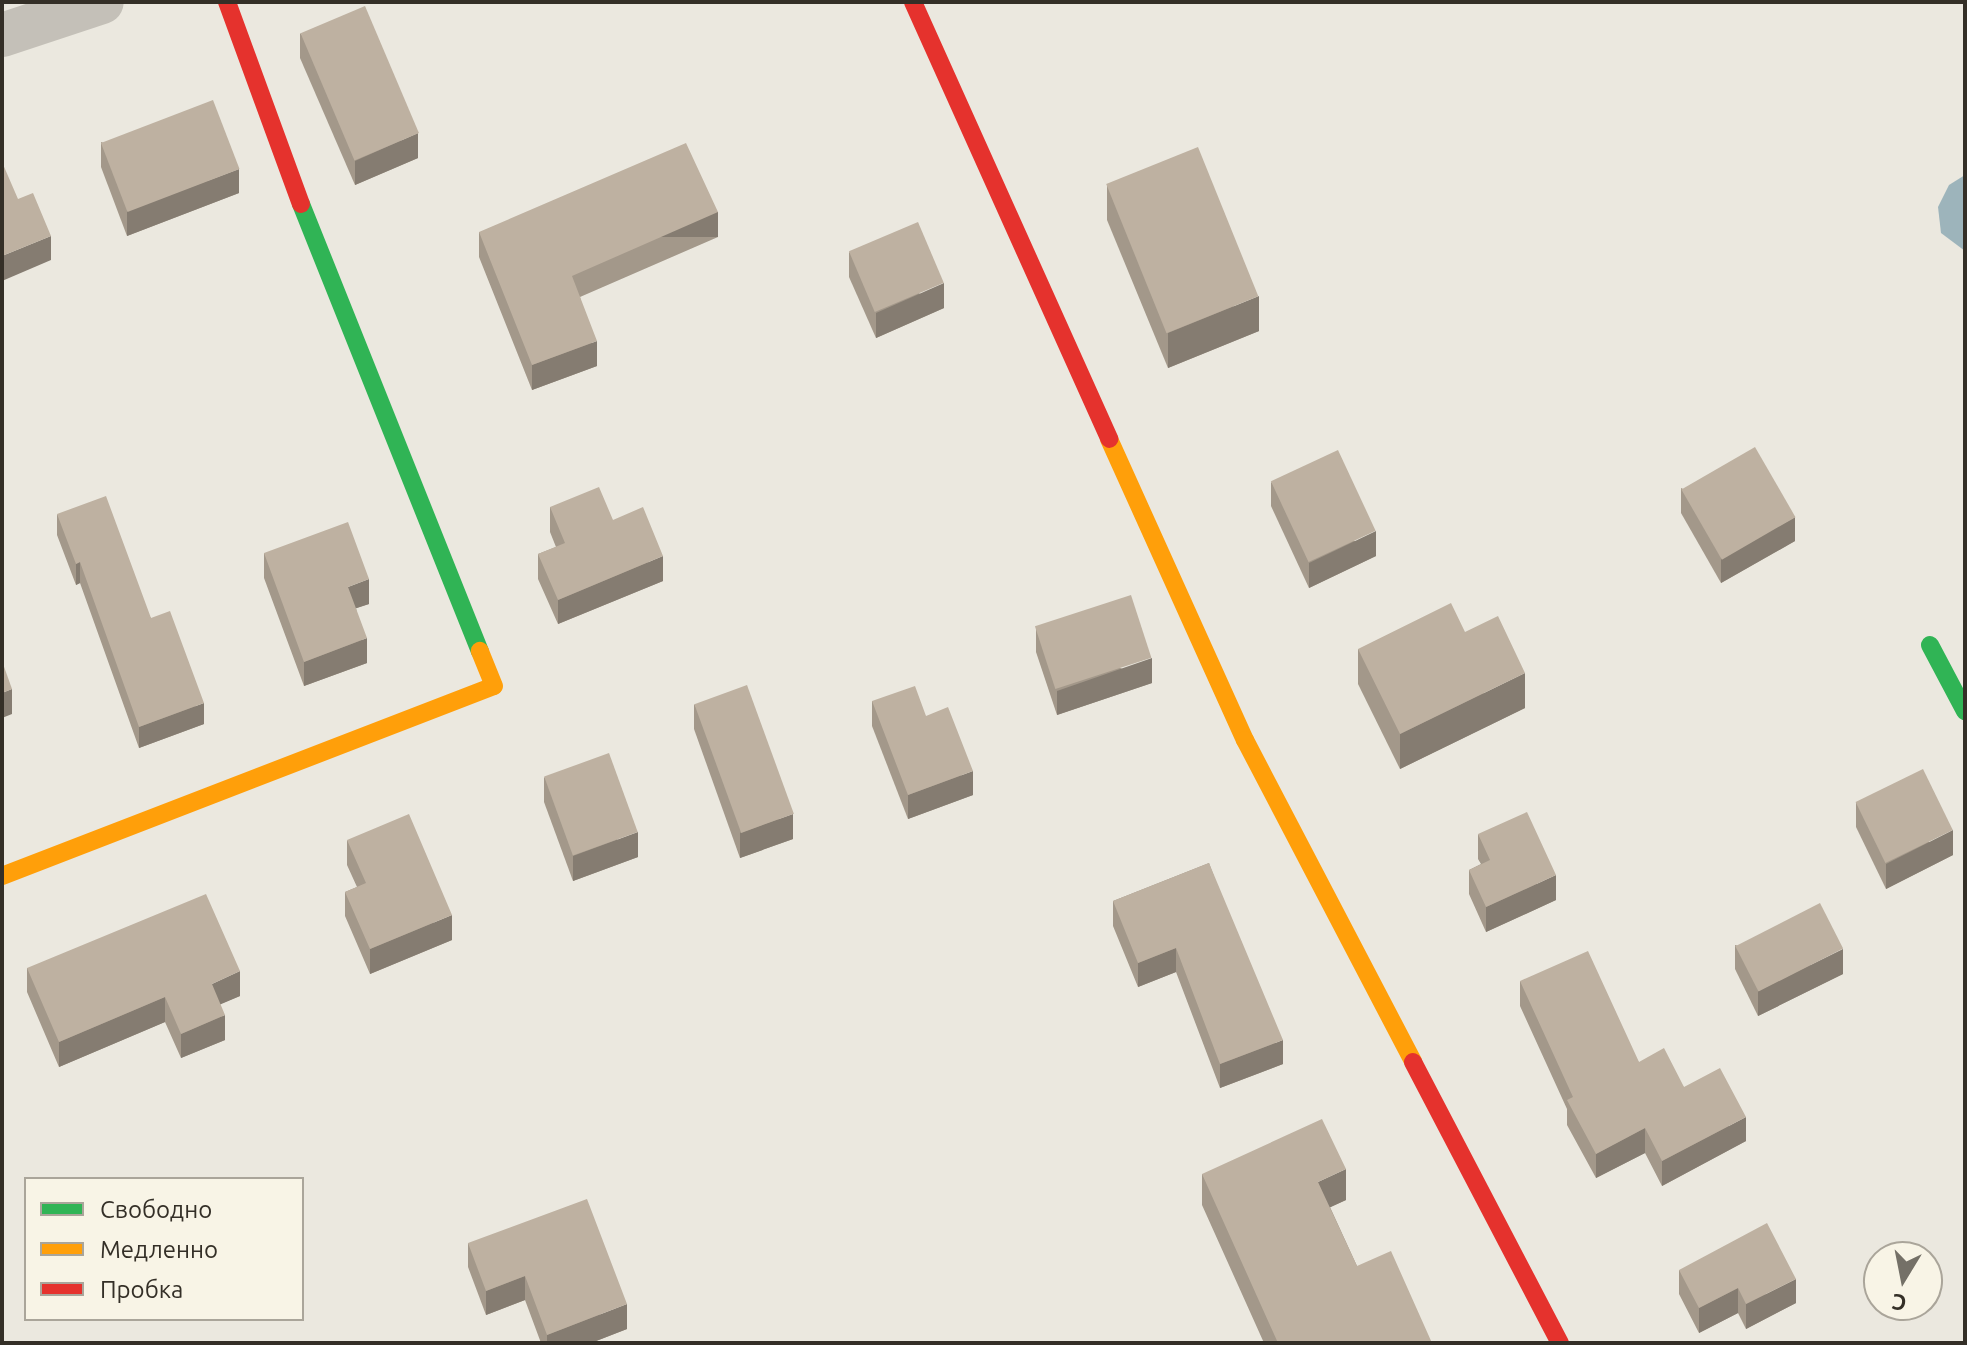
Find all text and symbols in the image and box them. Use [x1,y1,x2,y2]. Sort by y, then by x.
legend [24,1177,304,1321]
text: Свободно [100,1196,212,1223]
text: Медленно [100,1236,218,1263]
north arrow [1863,1241,1943,1321]
text: Пробка [100,1276,183,1303]
text: С [1890,1290,1908,1317]

